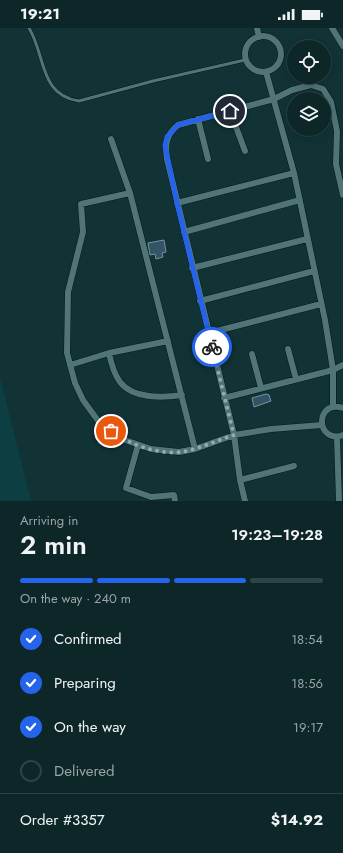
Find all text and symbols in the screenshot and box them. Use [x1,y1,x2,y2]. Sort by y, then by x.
text: 19:21 [20,3,60,25]
map controls [287,40,331,136]
button: locate [287,40,331,84]
button: layers [287,92,331,136]
pin [213,94,247,128]
icon: home [219,100,241,122]
courier [192,327,232,367]
icon: bike [201,336,223,358]
pin [94,414,128,448]
icon: bag [100,420,122,442]
text: Arriving in [20,511,78,530]
text: 19:23–19:28 [231,524,323,546]
text: 2 min [20,526,87,564]
text: On the way · 240 m [20,589,131,608]
icon: check [20,628,42,650]
text: Confirmed [54,628,122,650]
text: 18:54 [291,630,323,649]
icon: check [20,672,42,694]
text: Preparing [54,672,116,694]
text: 18:56 [291,674,323,693]
icon: check [20,716,42,738]
text: On the way [54,716,126,738]
text: 19:17 [293,718,323,737]
text: Delivered [54,760,115,782]
text: Order #3357 [20,809,105,831]
text: $14.92 [271,809,323,831]

